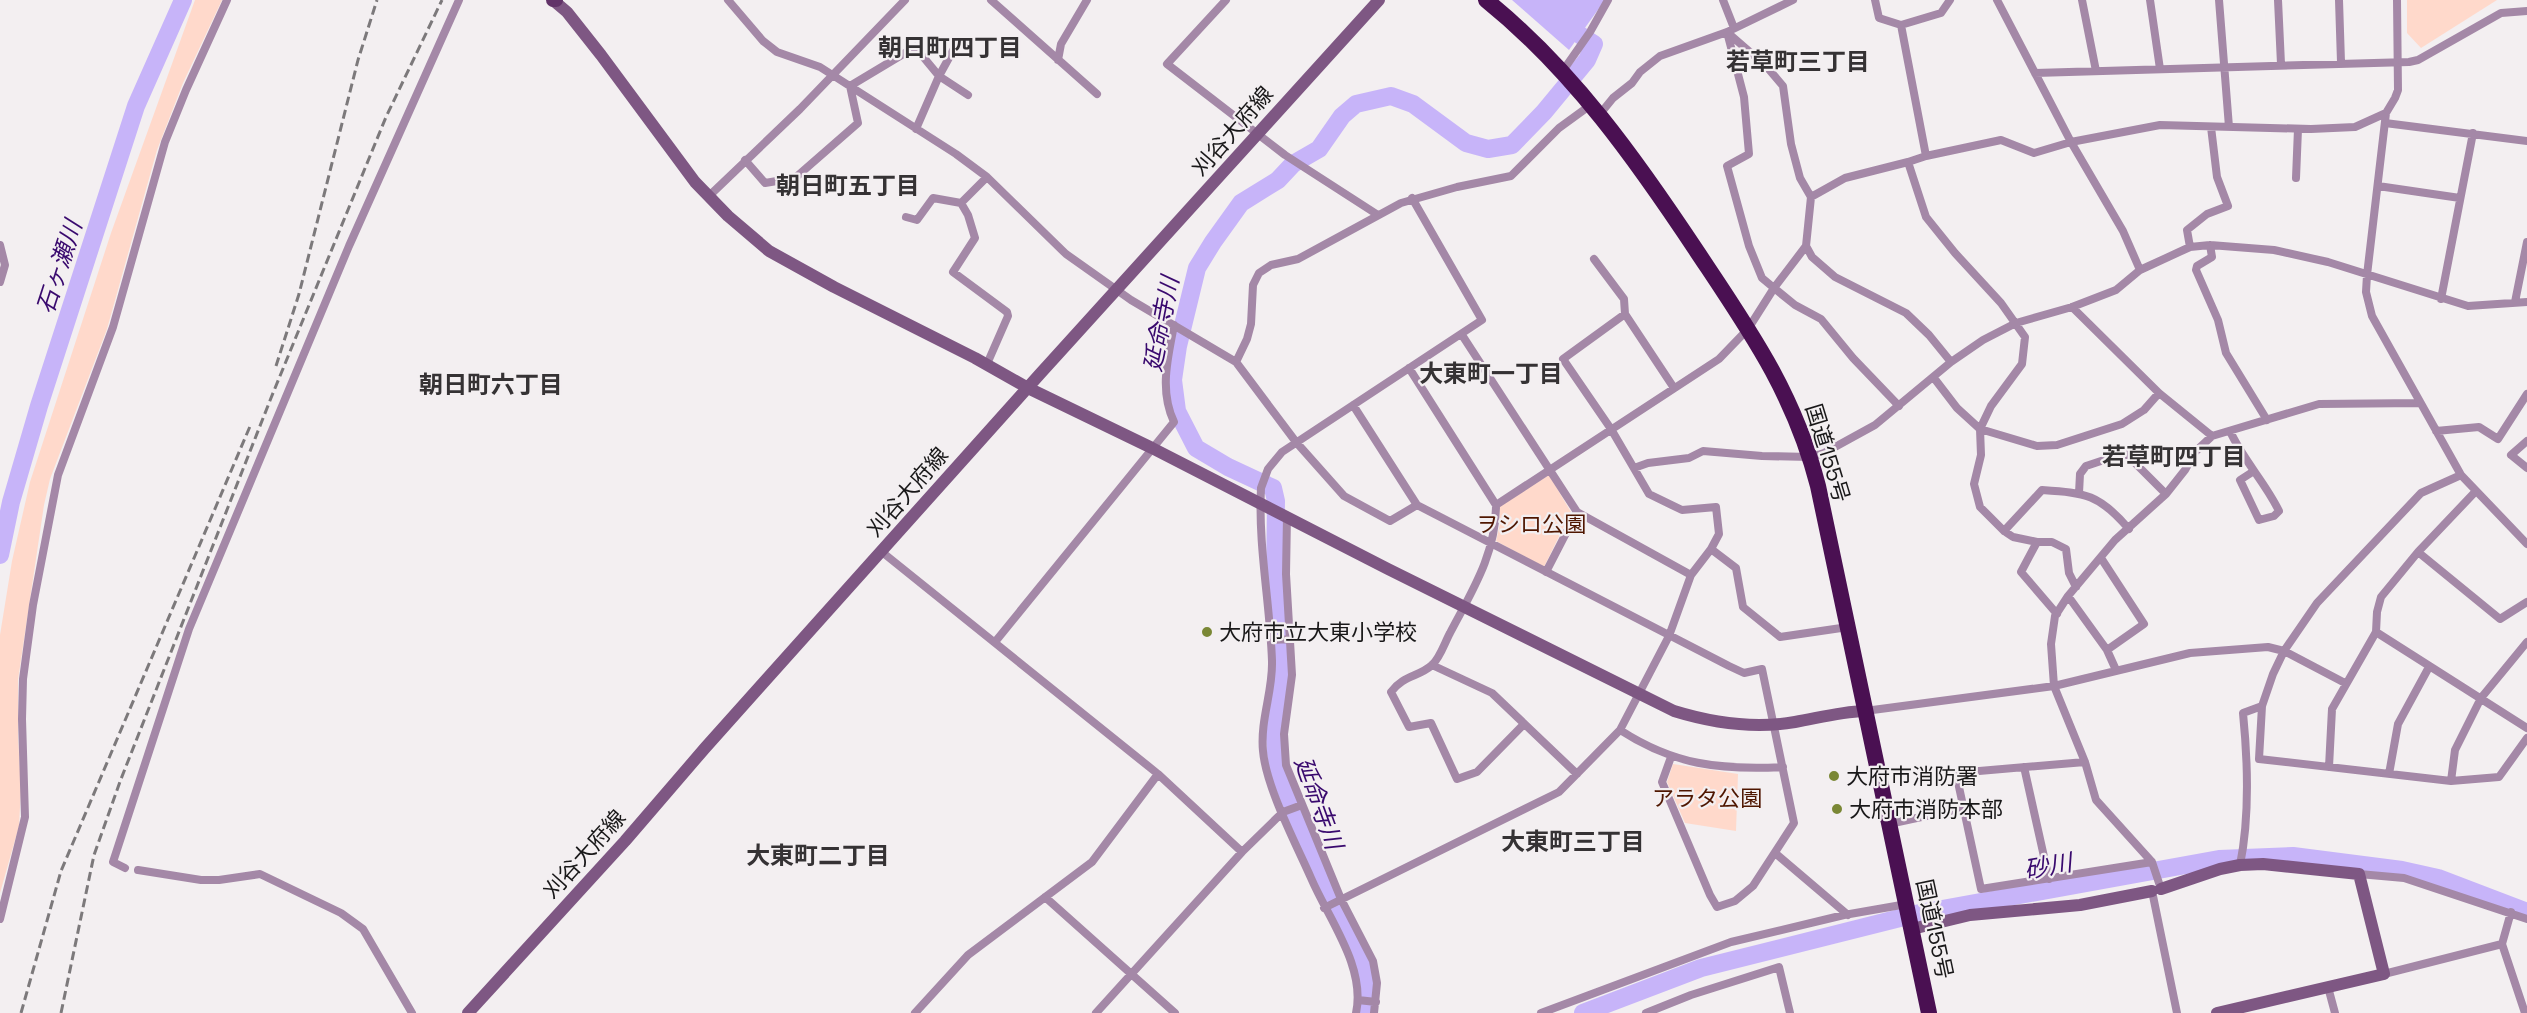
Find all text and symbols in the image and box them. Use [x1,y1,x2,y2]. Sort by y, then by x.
district label: 朝日町四丁目 [878,32,1022,63]
district label: 若草町三丁目 [1726,46,1870,77]
street label: 刈谷大府線 [1185,80,1279,182]
district label: 朝日町五丁目 [776,170,920,201]
water label: 石ヶ瀬川 [29,214,90,317]
water label: 延命寺川 [1137,271,1186,374]
district label: 大東町一丁目 [1419,358,1563,389]
district label: 朝日町六丁目 [419,369,563,400]
street label: 国道155号 [1800,400,1856,506]
street label: 刈谷大府線 [860,441,954,543]
district label: 若草町四丁目 [2102,441,2246,472]
park label: ヲシロ公園 [1476,510,1586,538]
place label: 大府市立大東小学校 [1219,618,1417,646]
marker: 大府市立大東小学校 [1200,625,1214,639]
water label: 延命寺川 [1288,753,1351,856]
place label: 大府市消防署 [1846,762,1978,790]
marker: 大府市消防署 [1827,769,1841,783]
park label: アラタ公園 [1652,784,1762,812]
place label: 大府市消防本部 [1849,795,2003,823]
marker: 大府市消防本部 [1830,802,1844,816]
street label: 刈谷大府線 [537,804,631,904]
district label: 大東町三丁目 [1501,826,1645,857]
district label: 大東町二丁目 [746,840,890,871]
water label: 砂川 [2022,846,2077,885]
street label: 国道155号 [1911,876,1959,982]

